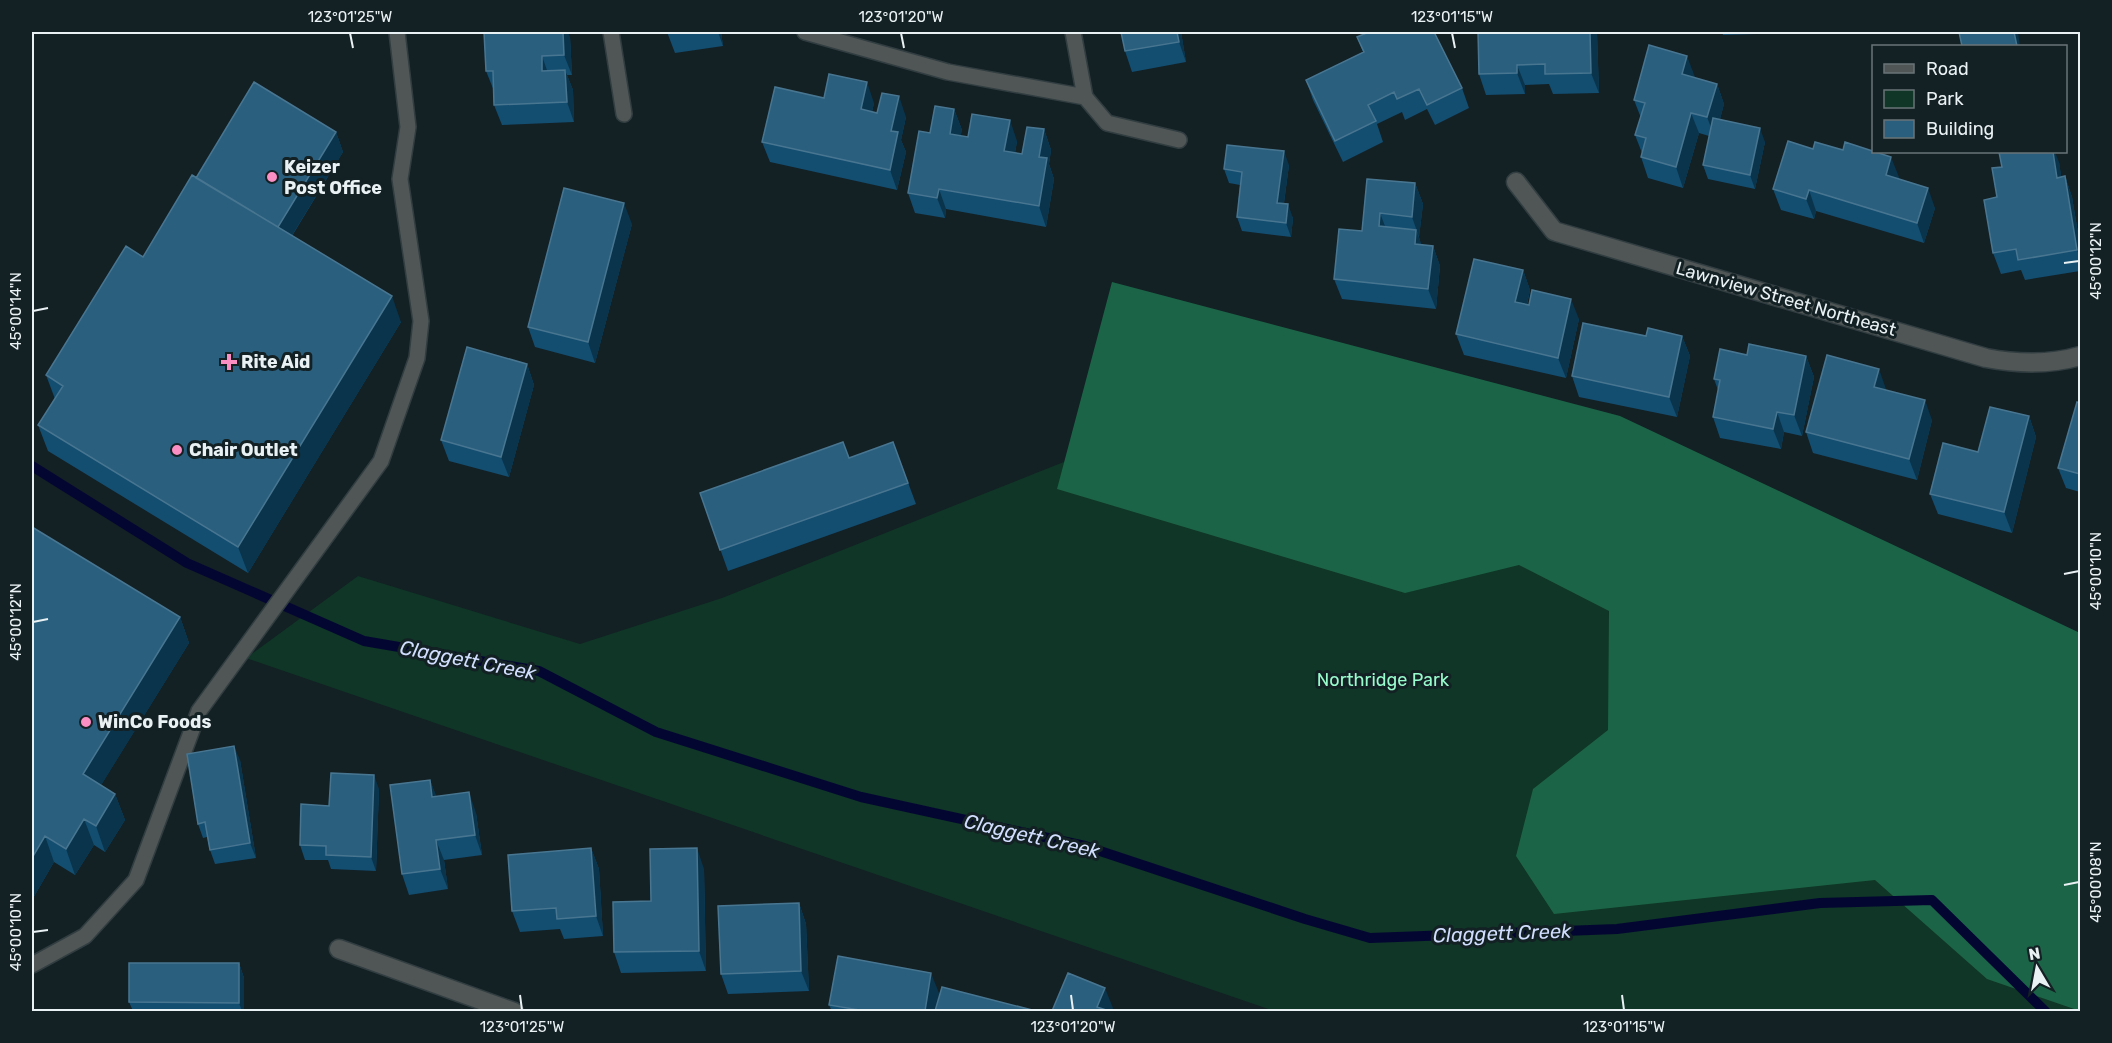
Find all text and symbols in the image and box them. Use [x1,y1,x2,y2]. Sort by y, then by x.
text: 123°01'25"W [308,8,392,26]
text: 123°01'20"W [858,8,944,26]
text: 123°01'15"W [1411,8,1493,26]
legend [1872,45,2067,153]
text: Road [1926,58,1969,80]
text: Park [1926,88,1964,110]
text: Building [1926,118,1994,140]
place label: Keizer Post Office [284,156,382,199]
marker: Keizer Post Office [265,170,279,184]
text: 45°00'12"N [2087,222,2105,300]
street label: Lawnview Street Northeast [1673,257,1899,341]
text: 45°00'14"N [7,272,25,350]
place label: Rite Aid [241,351,310,373]
marker: Rite Aid [222,355,236,369]
place label: Chair Outlet [189,439,298,461]
marker: Chair Outlet [170,443,184,457]
text: 45°00'10"N [2087,532,2105,610]
text: 45°00'12"N [7,583,25,661]
water label: Claggett Creek [398,635,539,685]
park label: Northridge Park [1317,669,1450,691]
place label: WinCo Foods [98,711,211,733]
marker: WinCo Foods [79,715,93,729]
water label: Claggett Creek [962,809,1103,863]
text: 45°00'08"N [2087,841,2105,923]
text: 45°00'10"N [7,893,25,971]
water label: Claggett Creek [1432,919,1572,947]
north arrow [2007,938,2067,998]
text: N [2027,943,2042,964]
text: 123°01'25"W [480,1018,564,1036]
text: 123°01'20"W [1030,1018,1116,1036]
text: 123°01'15"W [1583,1018,1665,1036]

